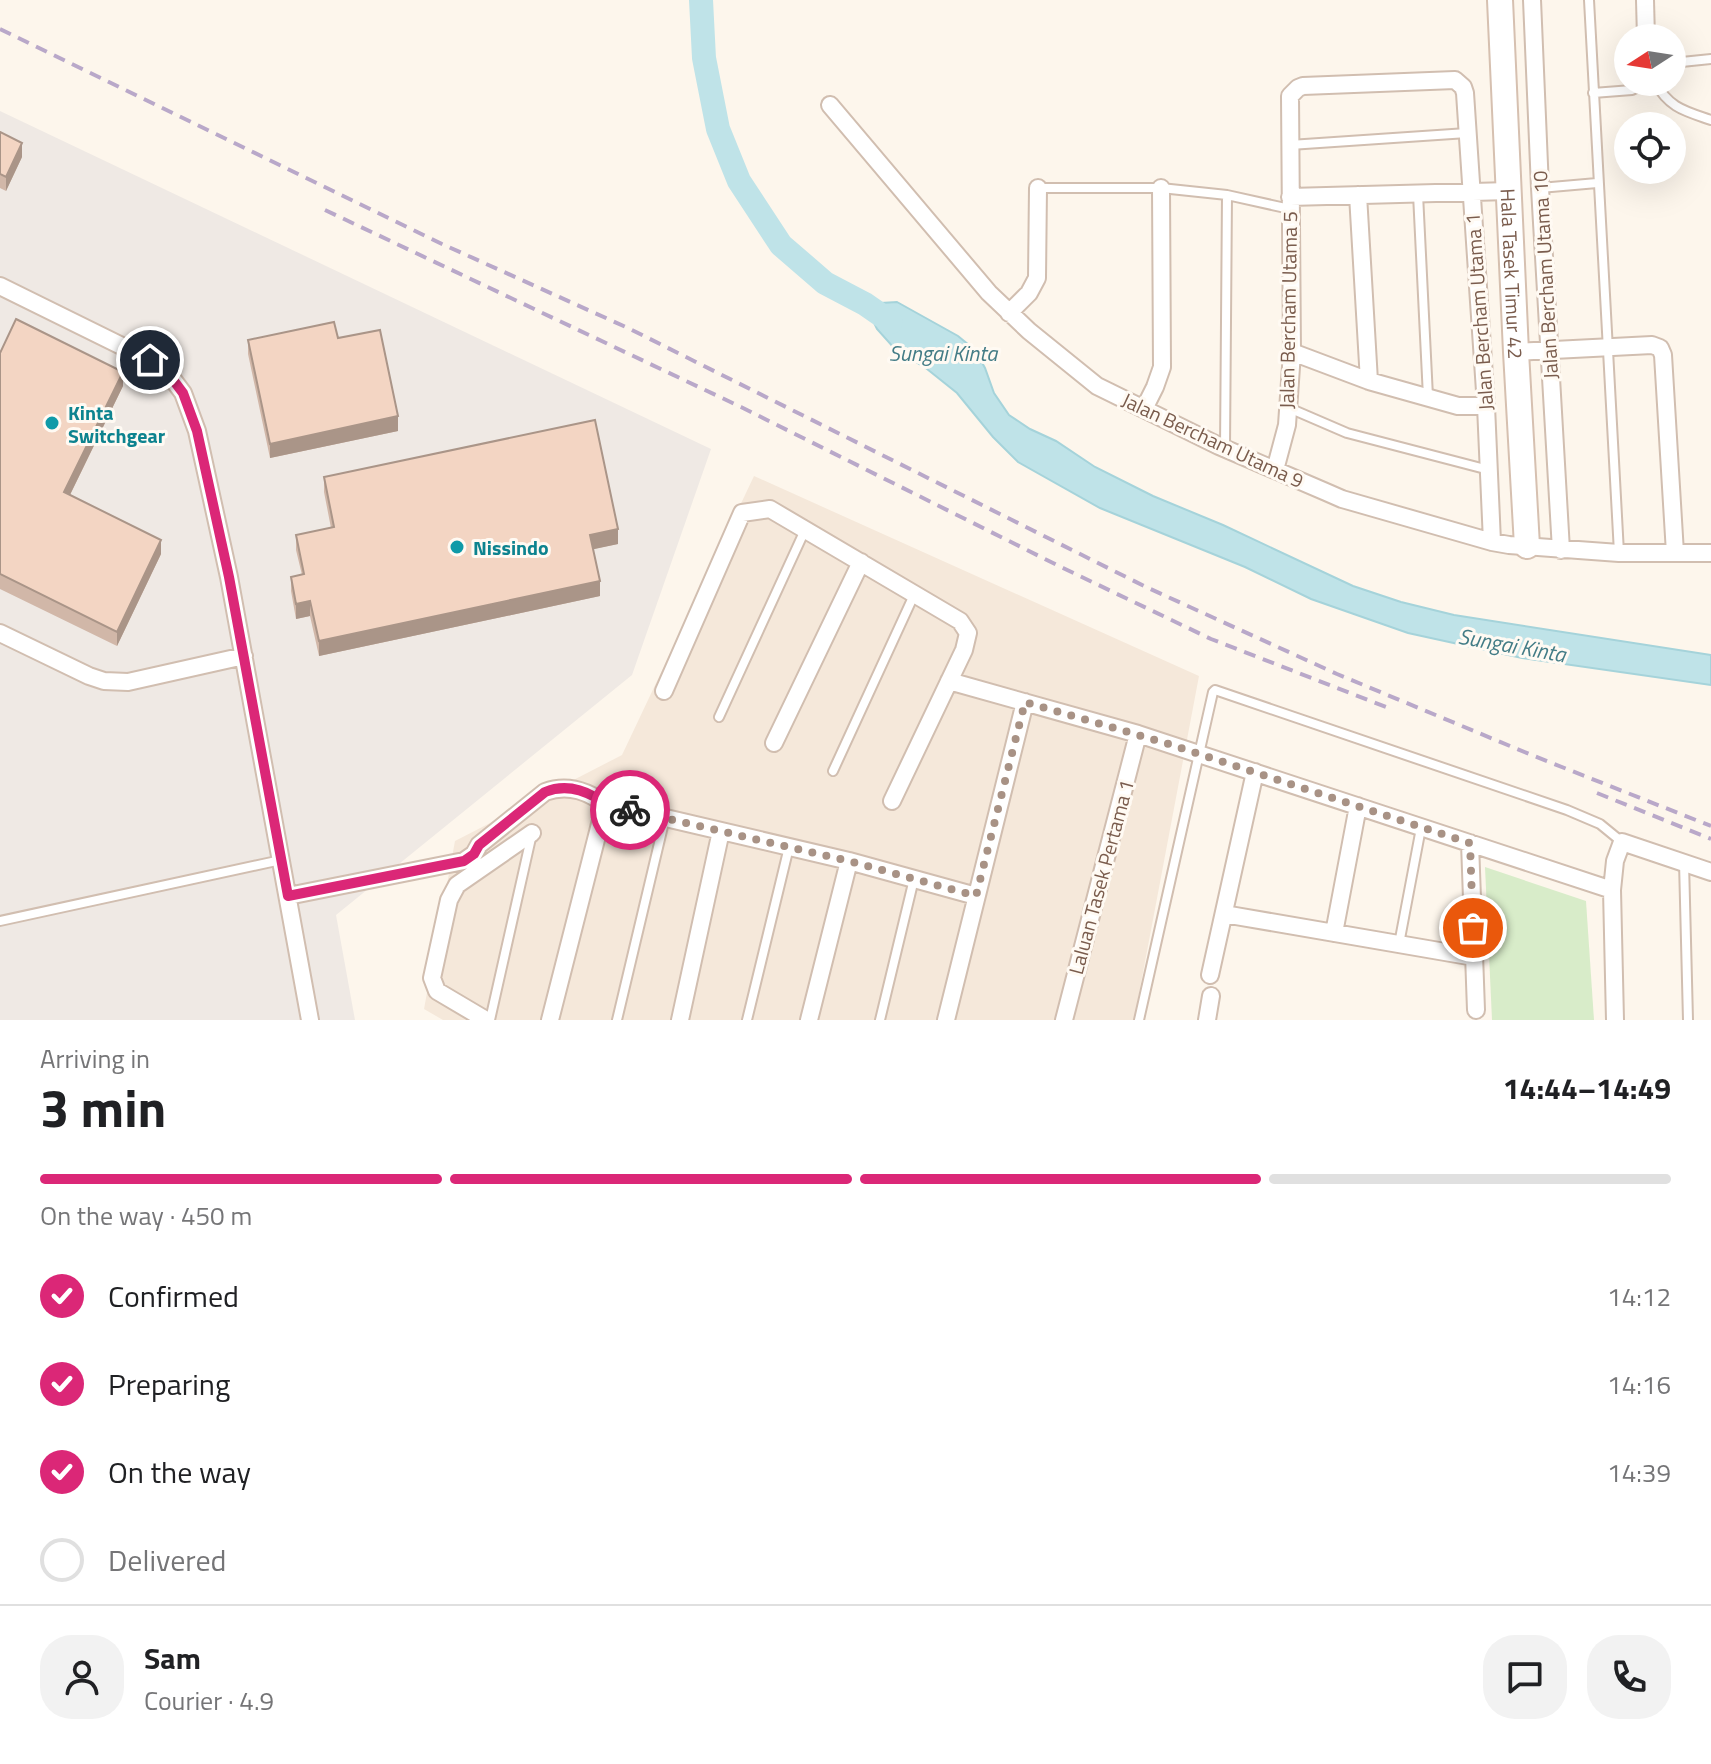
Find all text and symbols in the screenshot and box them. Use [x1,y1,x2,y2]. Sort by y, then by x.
north arrow [1614,24,1686,96]
map controls [1614,24,1686,184]
button: locate [1614,112,1686,184]
street label: Jalan Bercham Utama 10 [1524,170,1566,380]
street label: Hala Tasek Timur 42 [1493,188,1532,360]
street label: Jalan Bercham Utama 5 [1271,211,1305,409]
street label: Jalan Bercham Utama 1 [1457,212,1501,412]
pin [116,326,184,394]
water label: Sungai Kinta [889,336,999,370]
icon: home [128,338,172,382]
street label: Jalan Bercham Utama 9 [1117,384,1309,496]
place label: Kinta Switchgear [68,397,166,451]
marker: Kinta Switchgear [43,414,61,432]
place label: Nissindo [473,532,549,563]
marker: Nissindo [448,538,466,556]
water label: Sungai Kinta [1456,619,1570,672]
courier [590,770,670,850]
street label: Laluan Tasek Pertama 1 [1060,776,1142,978]
icon: bike [608,788,652,832]
pin [1439,894,1507,962]
icon: bag [1451,906,1495,950]
text: Arriving in [40,1039,150,1078]
text: 14:44–14:49 [1503,1065,1671,1111]
text: 3 min [40,1068,166,1147]
text: On the way · 450 m [40,1196,252,1235]
text: Confirmed [108,1273,239,1319]
icon: check [40,1274,84,1318]
text: 14:12 [1607,1277,1671,1316]
text: Preparing [108,1361,230,1407]
icon: check [40,1362,84,1406]
text: 14:16 [1607,1365,1671,1404]
text: On the way [108,1449,251,1495]
icon: check [40,1450,84,1494]
text: 14:39 [1607,1453,1671,1492]
text: Delivered [108,1537,226,1583]
button: person [40,1635,124,1719]
text: Sam [144,1635,201,1681]
button: chat [1483,1635,1567,1719]
button: phone [1587,1635,1671,1719]
text: Courier · 4.9 [144,1681,274,1720]

